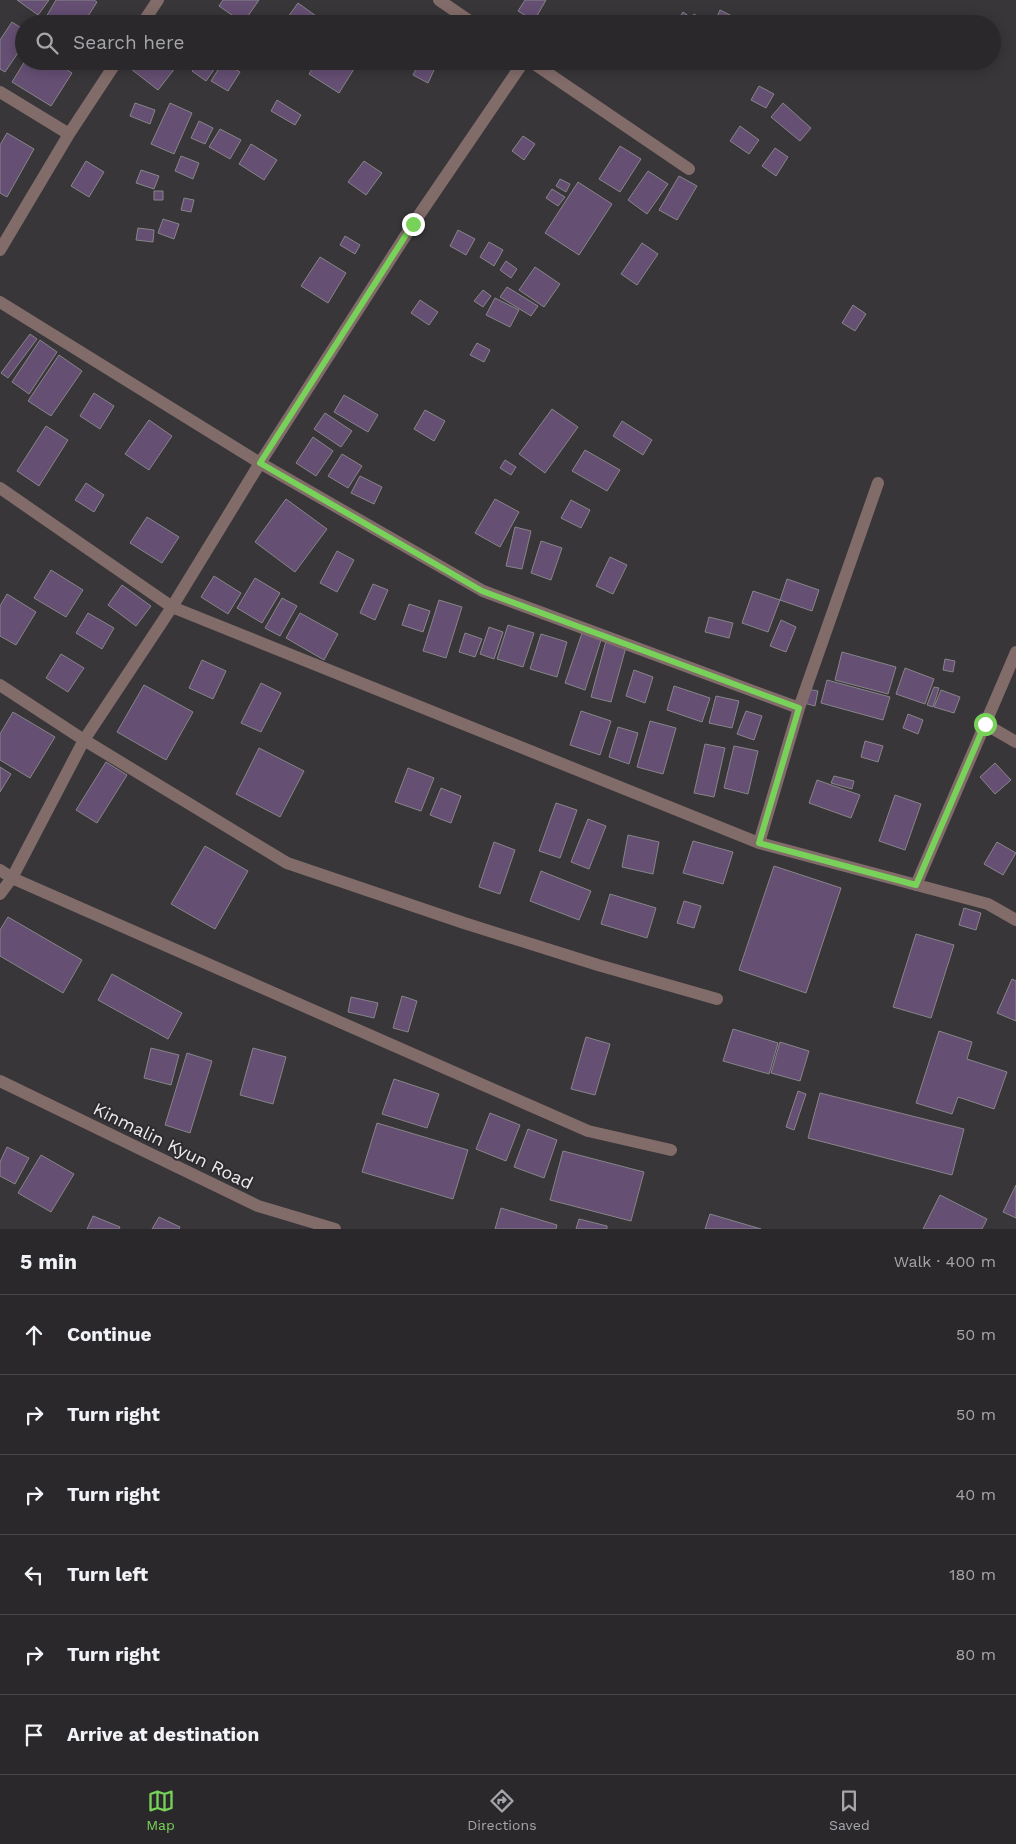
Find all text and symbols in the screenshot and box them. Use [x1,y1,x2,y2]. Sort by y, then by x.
search box [15,15,1001,70]
icon: search [33,29,61,57]
text: Search here [73,31,184,54]
route end [402,213,425,236]
route start [974,713,997,736]
street label: Kinmalin Kyun Road [90,1098,257,1193]
text: 5 min [20,1249,77,1274]
text: Walk · 400 m [894,1252,996,1271]
icon: ahead [20,1321,48,1349]
text: Continue [67,1323,151,1346]
text: 50 m [956,1325,996,1344]
icon: right [20,1401,48,1429]
text: Turn right [67,1403,160,1426]
text: 50 m [956,1405,996,1424]
icon: right [20,1481,48,1509]
text: Turn right [67,1483,160,1506]
text: 40 m [956,1485,996,1504]
icon: left [20,1561,48,1589]
text: Turn left [67,1563,148,1586]
text: 180 m [949,1565,996,1584]
icon: right [20,1641,48,1669]
text: Turn right [67,1643,160,1666]
text: 80 m [955,1645,996,1664]
icon: arrive [20,1721,48,1749]
text: Arrive at destination [67,1723,259,1746]
tab: Map [146,1787,175,1833]
tab: Directions [467,1787,537,1833]
tab: Saved [829,1787,870,1833]

